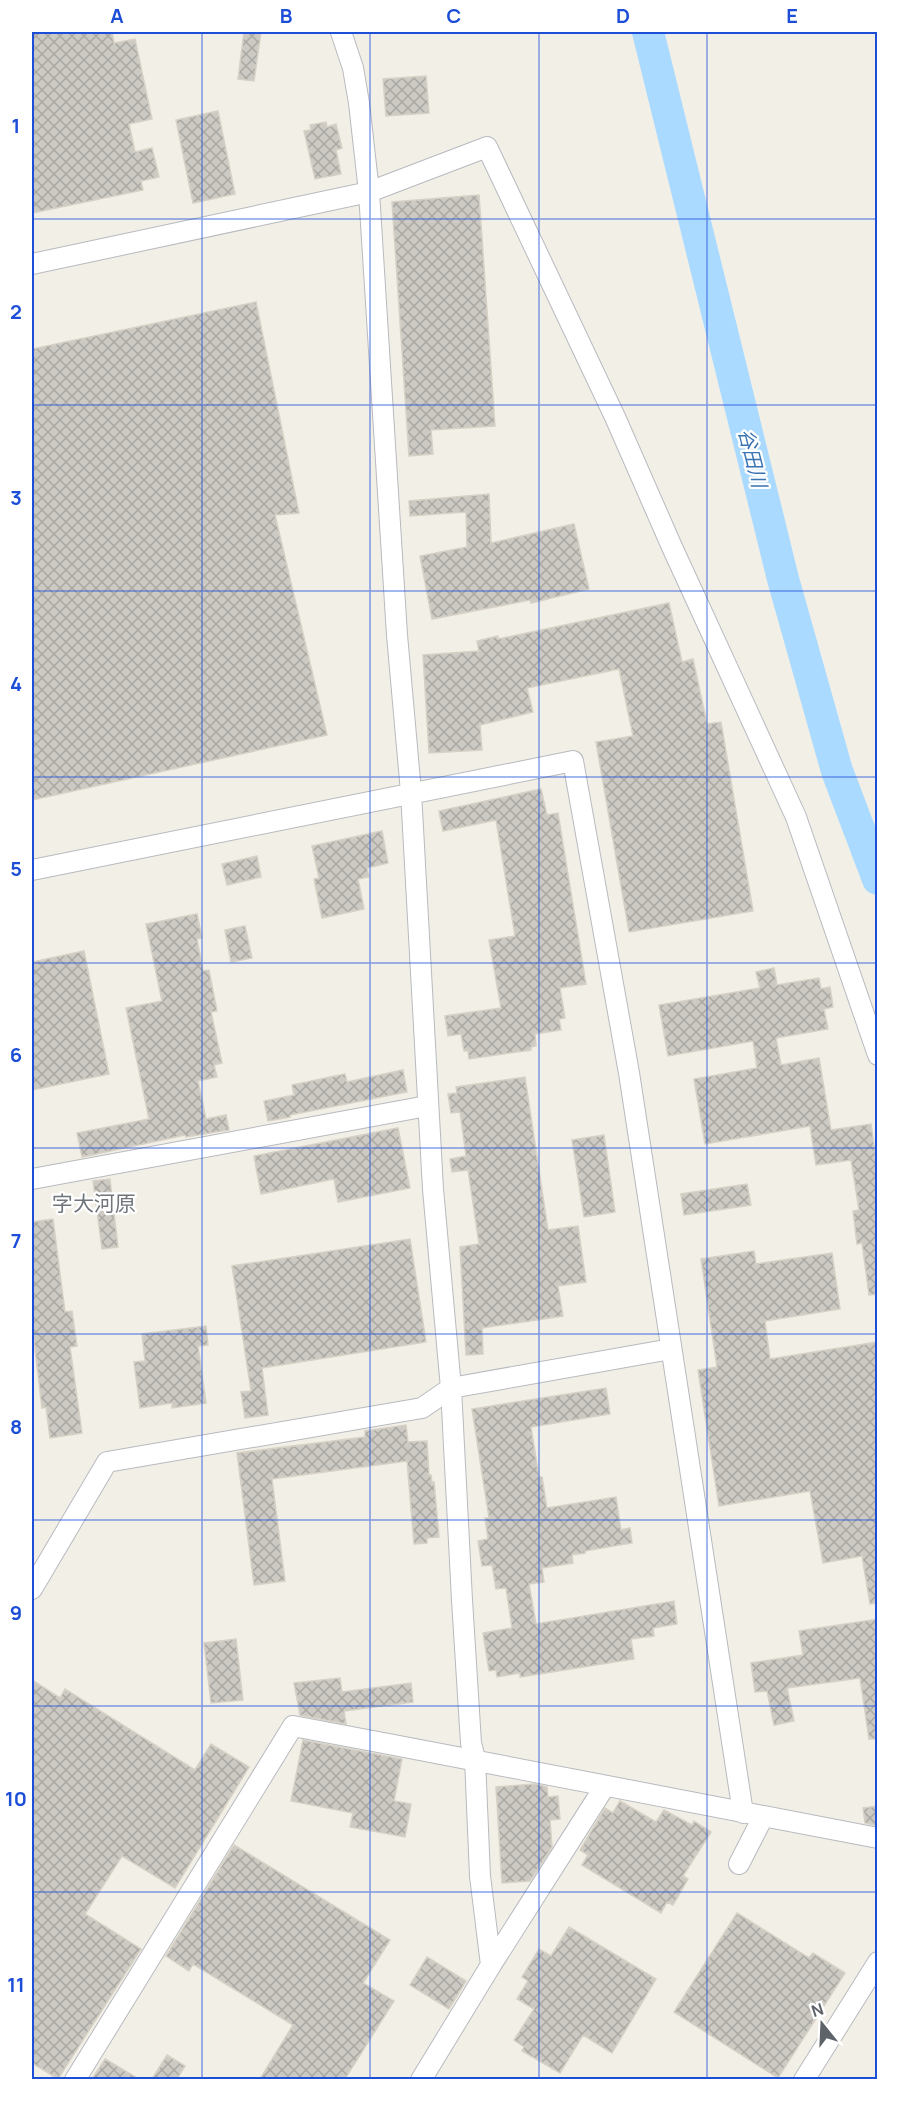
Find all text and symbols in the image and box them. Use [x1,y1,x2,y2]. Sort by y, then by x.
text: A [110,2,124,29]
text: B [280,2,293,29]
text: C [447,2,461,29]
text: D [616,2,630,29]
text: E [786,2,798,29]
text: 1 [12,112,20,139]
text: 2 [10,298,22,325]
water label: 谷田川 [733,426,774,492]
text: 3 [10,484,22,511]
text: 4 [10,670,22,697]
text: 5 [10,855,22,882]
text: 6 [10,1041,22,1068]
district label: 字大河原 [52,1189,136,1217]
text: 7 [11,1227,21,1254]
text: 8 [10,1413,22,1440]
text: 9 [10,1599,22,1626]
text: 10 [5,1785,27,1812]
text: 11 [7,1971,25,1998]
north arrow [792,1994,852,2054]
text: N [808,1997,826,2022]

